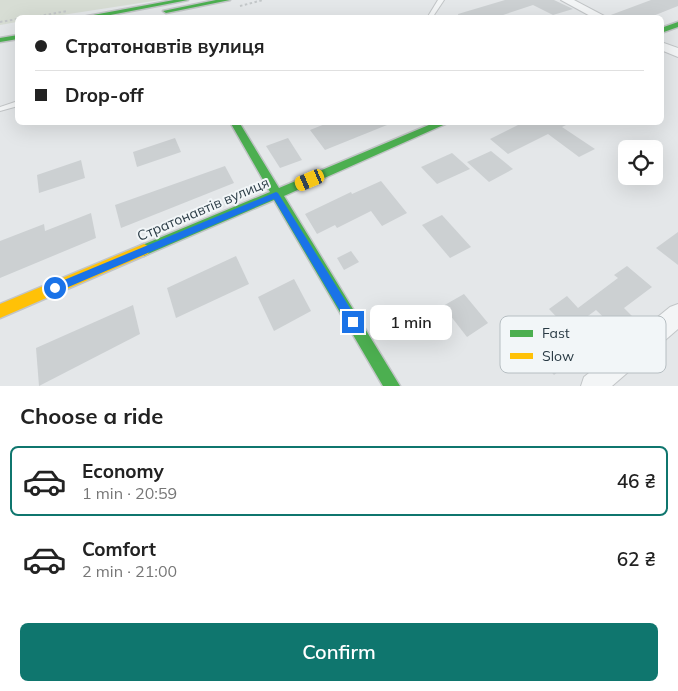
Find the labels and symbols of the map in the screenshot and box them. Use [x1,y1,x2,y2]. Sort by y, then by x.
car [293,167,326,193]
street label: Стратонавтів вулиця [134,173,272,245]
route start [44,277,66,299]
callout: 1 min [370,304,453,340]
route end [342,311,364,333]
legend [500,316,666,373]
text: Fast [542,324,570,342]
text: Slow [542,347,574,365]

